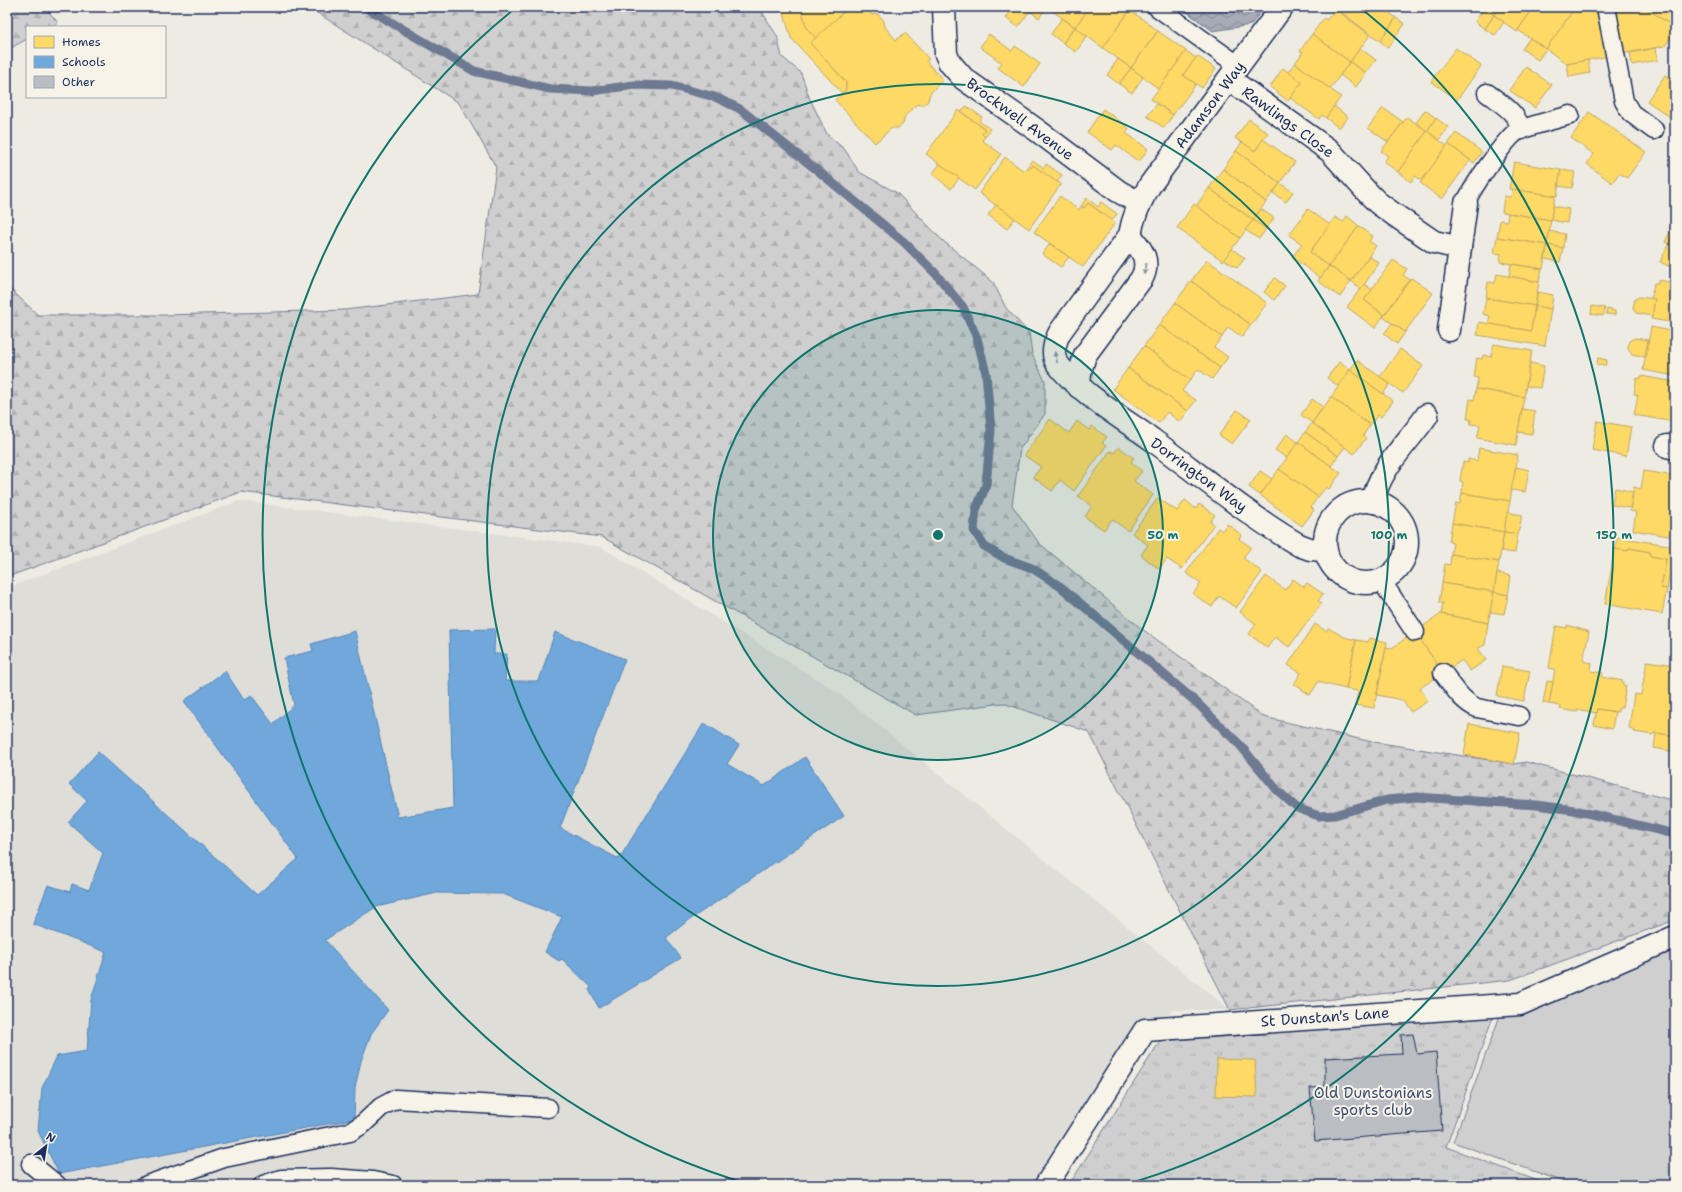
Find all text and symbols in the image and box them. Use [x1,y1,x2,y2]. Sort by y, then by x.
legend [26,26,166,98]
text: Homes [62,34,101,50]
text: Schools [62,54,106,70]
street label: Adamson Way [1171,57,1249,153]
street label: Brockwell Avenue [962,73,1078,165]
text: Other [62,74,96,90]
street label: Rawlings Close [1238,82,1338,162]
one-way arrow [1141,263,1147,275]
one-way arrow [1052,350,1058,363]
street label: Dorrington Way [1147,433,1251,517]
text: 50 m [1148,527,1179,543]
text: 100 m [1371,527,1408,543]
text: 150 m [1596,527,1632,543]
centre of rings [931,528,945,542]
street label: St Dunstan's Lane [1260,1003,1390,1031]
park label: Old Dunstonians sports club [1314,1083,1432,1120]
north arrow [26,1126,66,1166]
text: N [43,1129,59,1147]

